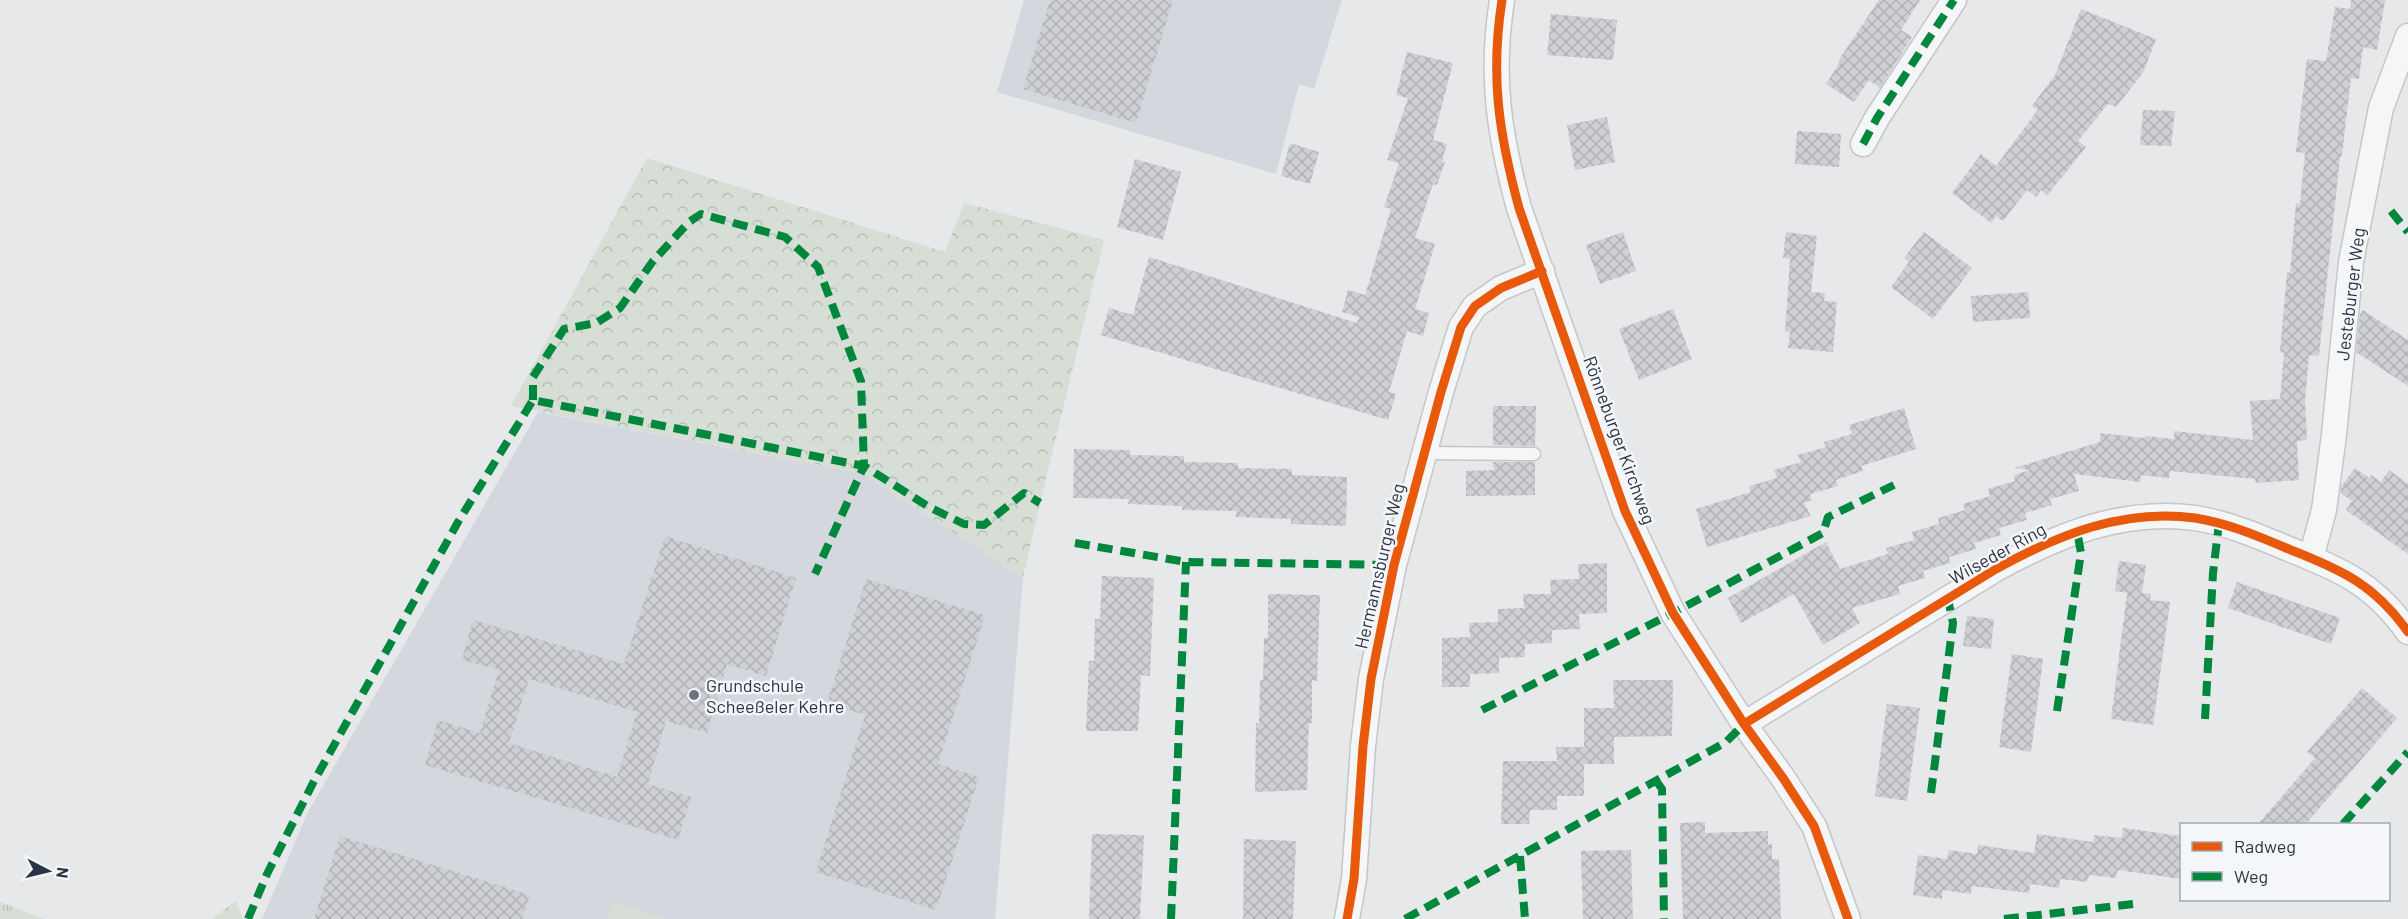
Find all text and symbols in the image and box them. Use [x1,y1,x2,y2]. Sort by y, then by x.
street label: Jesteburger Weg [2331,226,2369,362]
street label: Rönneburger Kirchweg [1579,353,1661,527]
street label: Hermannsburger Weg [1349,481,1409,651]
street label: Wilseder Ring [1945,517,2049,589]
place label: Grundschule Scheeßeler Kehre [706,674,844,717]
marker: Grundschule Scheeßeler Kehre [687,688,701,702]
legend [2180,823,2390,901]
text: Radweg [2234,835,2296,857]
north arrow [18,841,78,901]
text: Weg [2234,865,2268,887]
text: N [53,866,73,879]

